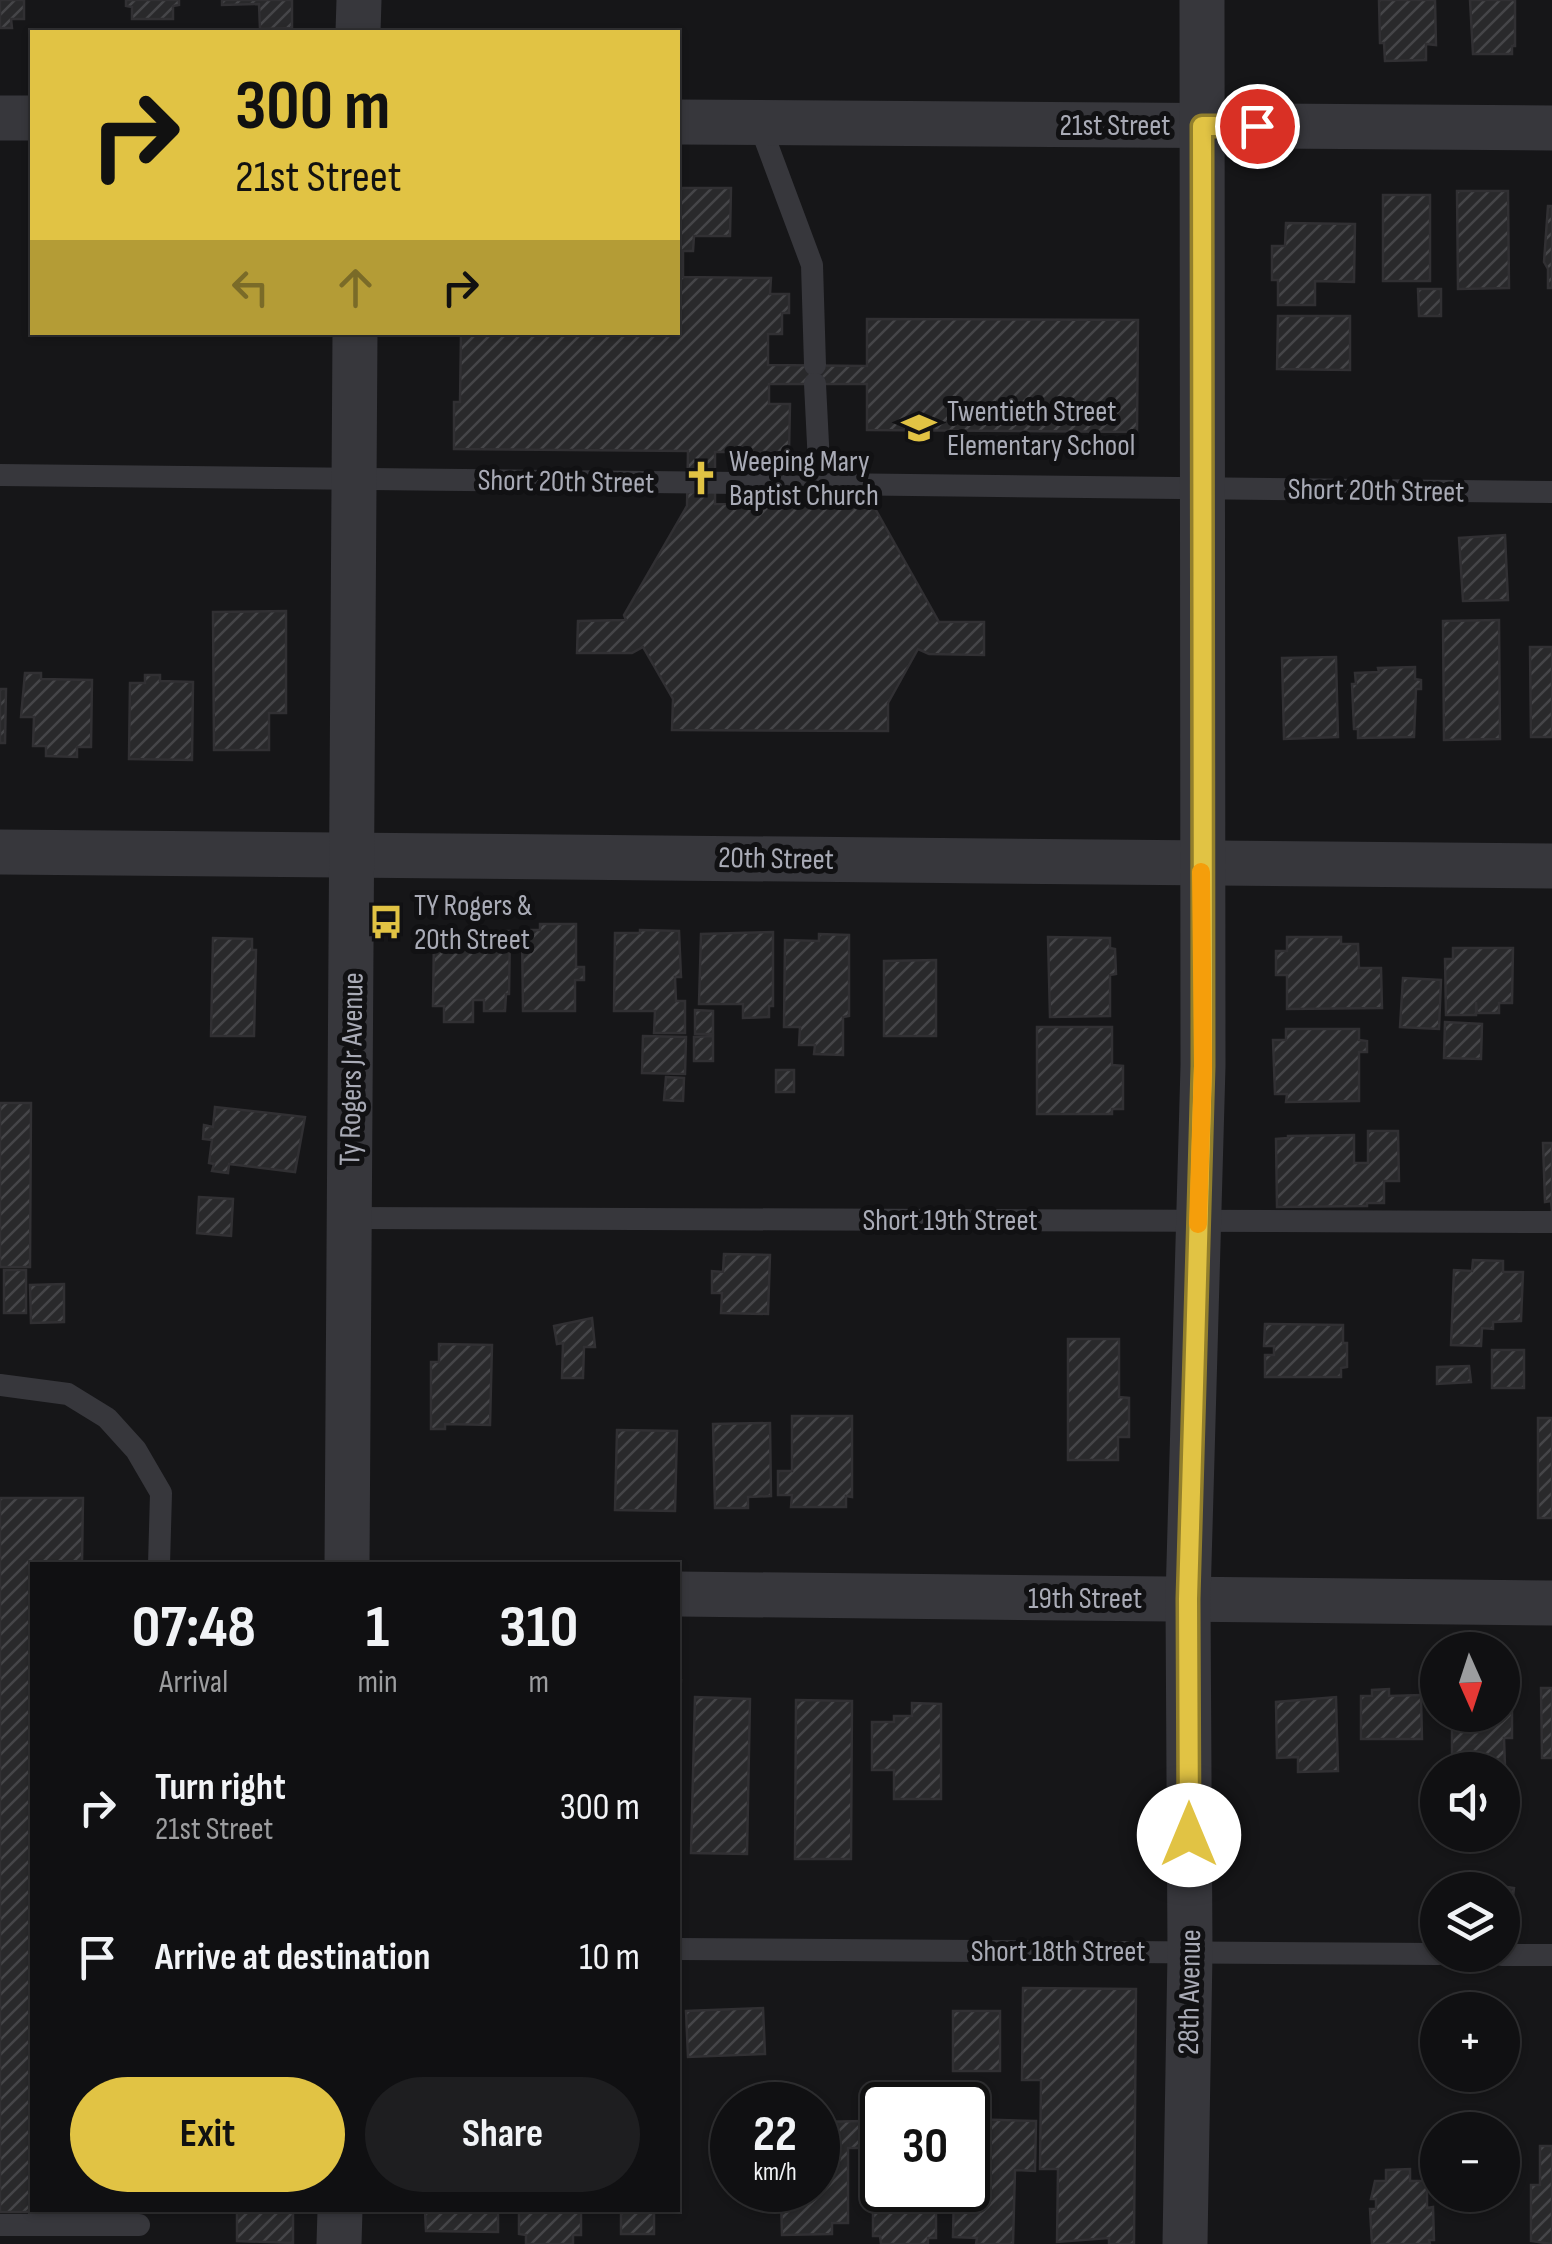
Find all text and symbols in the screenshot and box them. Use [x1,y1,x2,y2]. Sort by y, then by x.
text: 300 m [235,65,390,149]
icon: right [70,70,200,200]
pin [1215,84,1300,169]
icon: arrive [1230,99,1285,154]
street label: 21st Street [1060,108,1170,144]
text: 21st Street [235,150,401,205]
icon: left [223,260,278,315]
icon: ahead [328,260,383,315]
icon: right [433,260,488,315]
place label: Twentieth Street Elementary School [947,394,1135,464]
school or university icon: Twentieth Street Elementary School [900,409,938,447]
place label: Weeping Mary Baptist Church [729,444,879,514]
church icon: Weeping Mary Baptist Church [682,459,720,497]
street label: Short 20th Street [477,462,655,502]
street label: Short 20th Street [1287,471,1465,511]
street label: 20th Street [718,840,834,878]
place label: TY Rogers & 20th Street [414,888,532,958]
bus stop icon: TY Rogers & 20th Street [367,903,405,941]
street label: Ty Rogers Jr Avenue [332,972,372,1166]
street label: Short 19th Street [862,1203,1038,1239]
street label: 19th Street [1028,1581,1142,1617]
text: 07:48 [132,1592,256,1664]
text: 1 [366,1592,389,1664]
text: 310 [499,1592,578,1664]
north arrow [1420,1632,1520,1732]
map controls [1420,1632,1520,2212]
text: Arrival [159,1663,228,1702]
text: min [357,1663,398,1702]
text: m [529,1663,549,1702]
button: sound [1420,1752,1520,1852]
text: Turn right [155,1765,286,1810]
icon: right [70,1780,125,1835]
position arrow [1137,1783,1241,1887]
text: 300 m [560,1785,640,1830]
text: 21st Street [155,1810,273,1849]
button: layers [1420,1872,1520,1972]
street label: 28th Avenue [1171,1929,1209,2055]
icon: arrive [70,1930,125,1985]
street label: Short 18th Street [971,1934,1145,1970]
text: Arrive at destination [155,1935,430,1980]
text: 10 m [579,1935,640,1980]
button: + [1420,1992,1520,2092]
button: Exit [70,2077,345,2192]
button: Share [365,2077,640,2192]
speed limit sign: 30 [860,2082,990,2212]
text: 22 [753,2105,797,2165]
button: − [1420,2112,1520,2212]
text: km/h [753,2157,797,2188]

